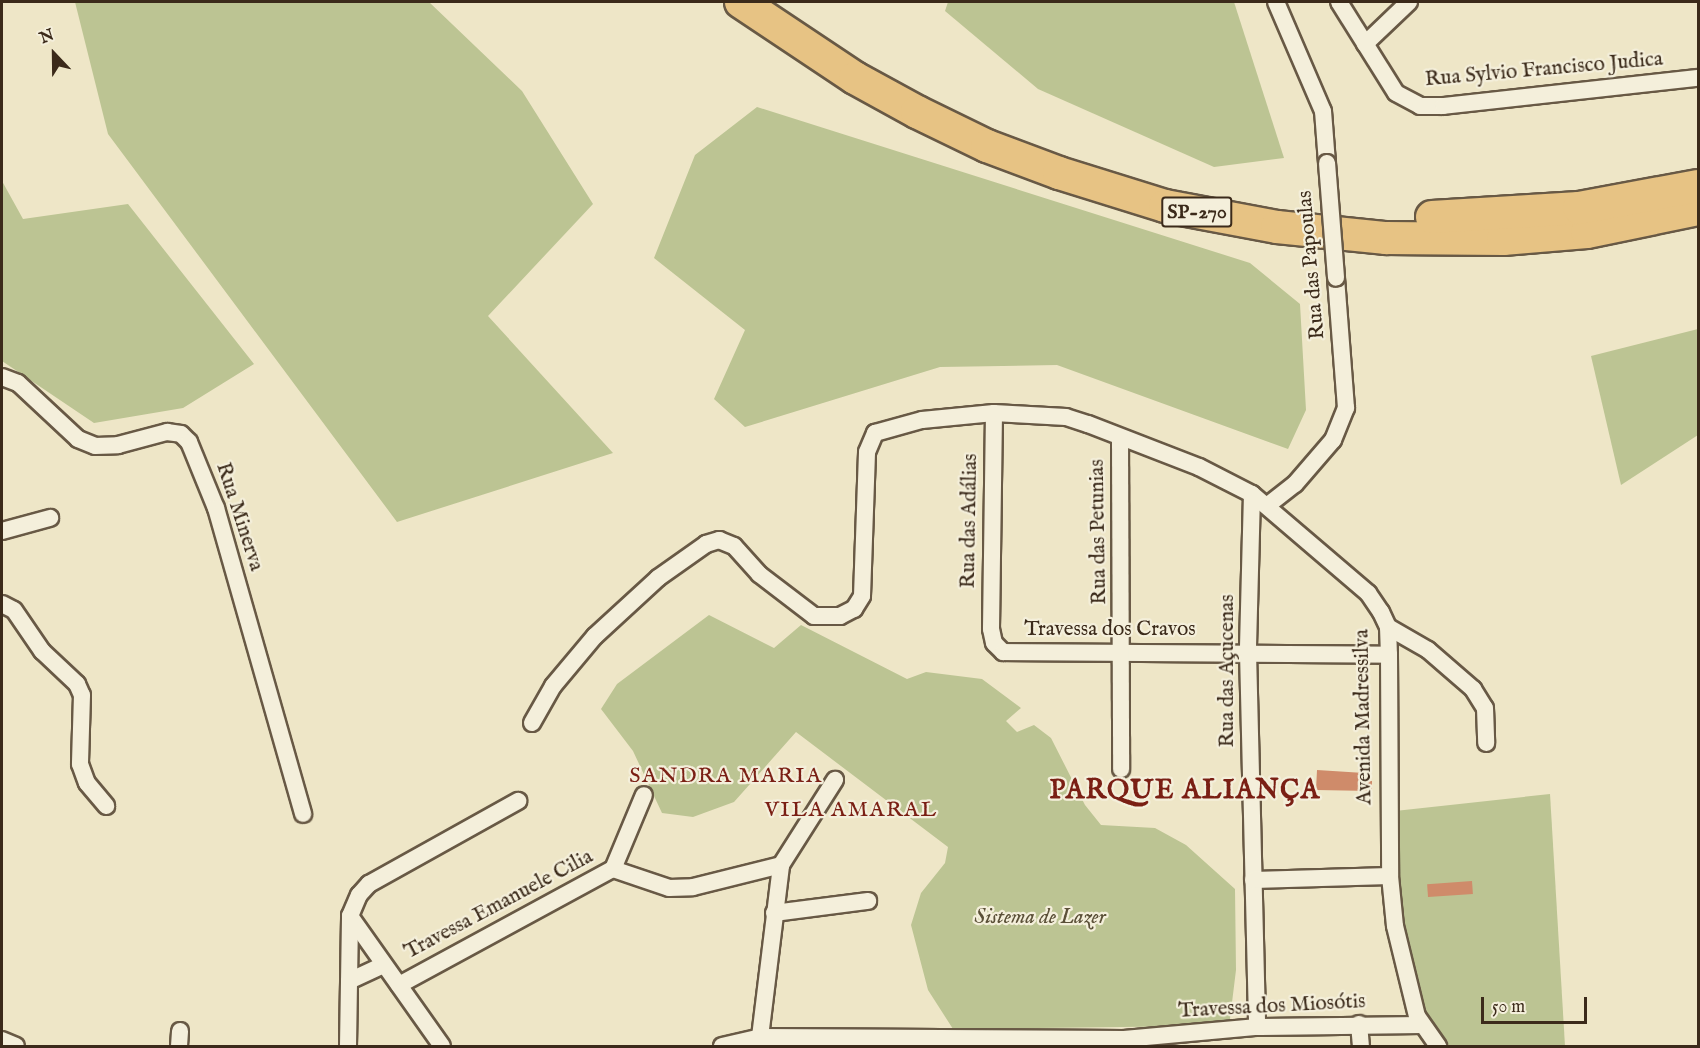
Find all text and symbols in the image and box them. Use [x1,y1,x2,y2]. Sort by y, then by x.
north arrow [24,24,84,84]
text: N [37,25,57,49]
street label: Rua Sylvio Francisco Judica [1424,47,1664,93]
street label: Rua das Papoulas [1293,189,1331,341]
road number: SP-270 [1161,195,1233,229]
street label: Rua das Adálias [956,453,984,589]
street label: Rua das Petunias [1085,459,1113,605]
street label: Rua Minerva [210,460,268,574]
street label: Rua das Açucenas [1215,594,1241,748]
street label: Travessa dos Cravos [1024,617,1196,643]
street label: Avenida Madressilva [1350,629,1378,805]
district label: SANDRA MARIA [629,764,823,790]
district label: PARQUE ALIANÇA [1049,776,1321,808]
district label: VILA AMARAL [764,798,938,824]
street label: Travessa Emanuele Cilia [400,845,598,965]
park label: Sistema de Lazer [974,905,1106,931]
scale bar [1484,985,1590,1023]
street label: Travessa dos Miosótis [1178,990,1366,1024]
text: 50 m [1492,996,1525,1019]

